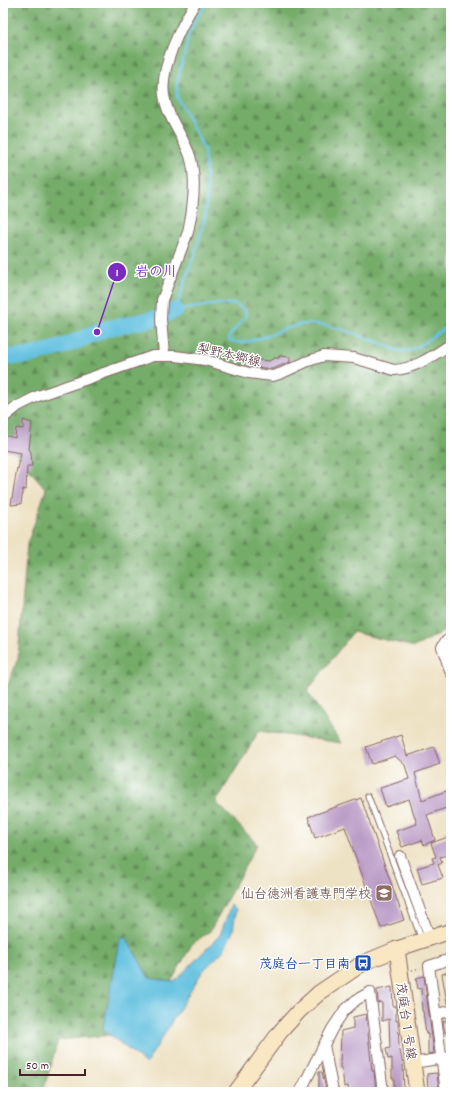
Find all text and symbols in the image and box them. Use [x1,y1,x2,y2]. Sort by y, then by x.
callout: 岩の川 [107,259,185,285]
text: 岩の川 [135,263,177,283]
text: 1 [116,265,119,282]
street label: 梨野本郷線 [195,340,263,373]
school or university icon: 仙台徳洲看護専門学校 [374,883,394,903]
place label: 仙台徳洲看護専門学校 [241,886,371,905]
bus stop icon: 茂庭台一丁目南 [353,953,373,973]
place label: 茂庭台一丁目南 [259,956,350,975]
street label: 茂庭台１号線 [390,981,419,1062]
scale bar [20,1051,85,1077]
text: 50 m [26,1058,49,1075]

